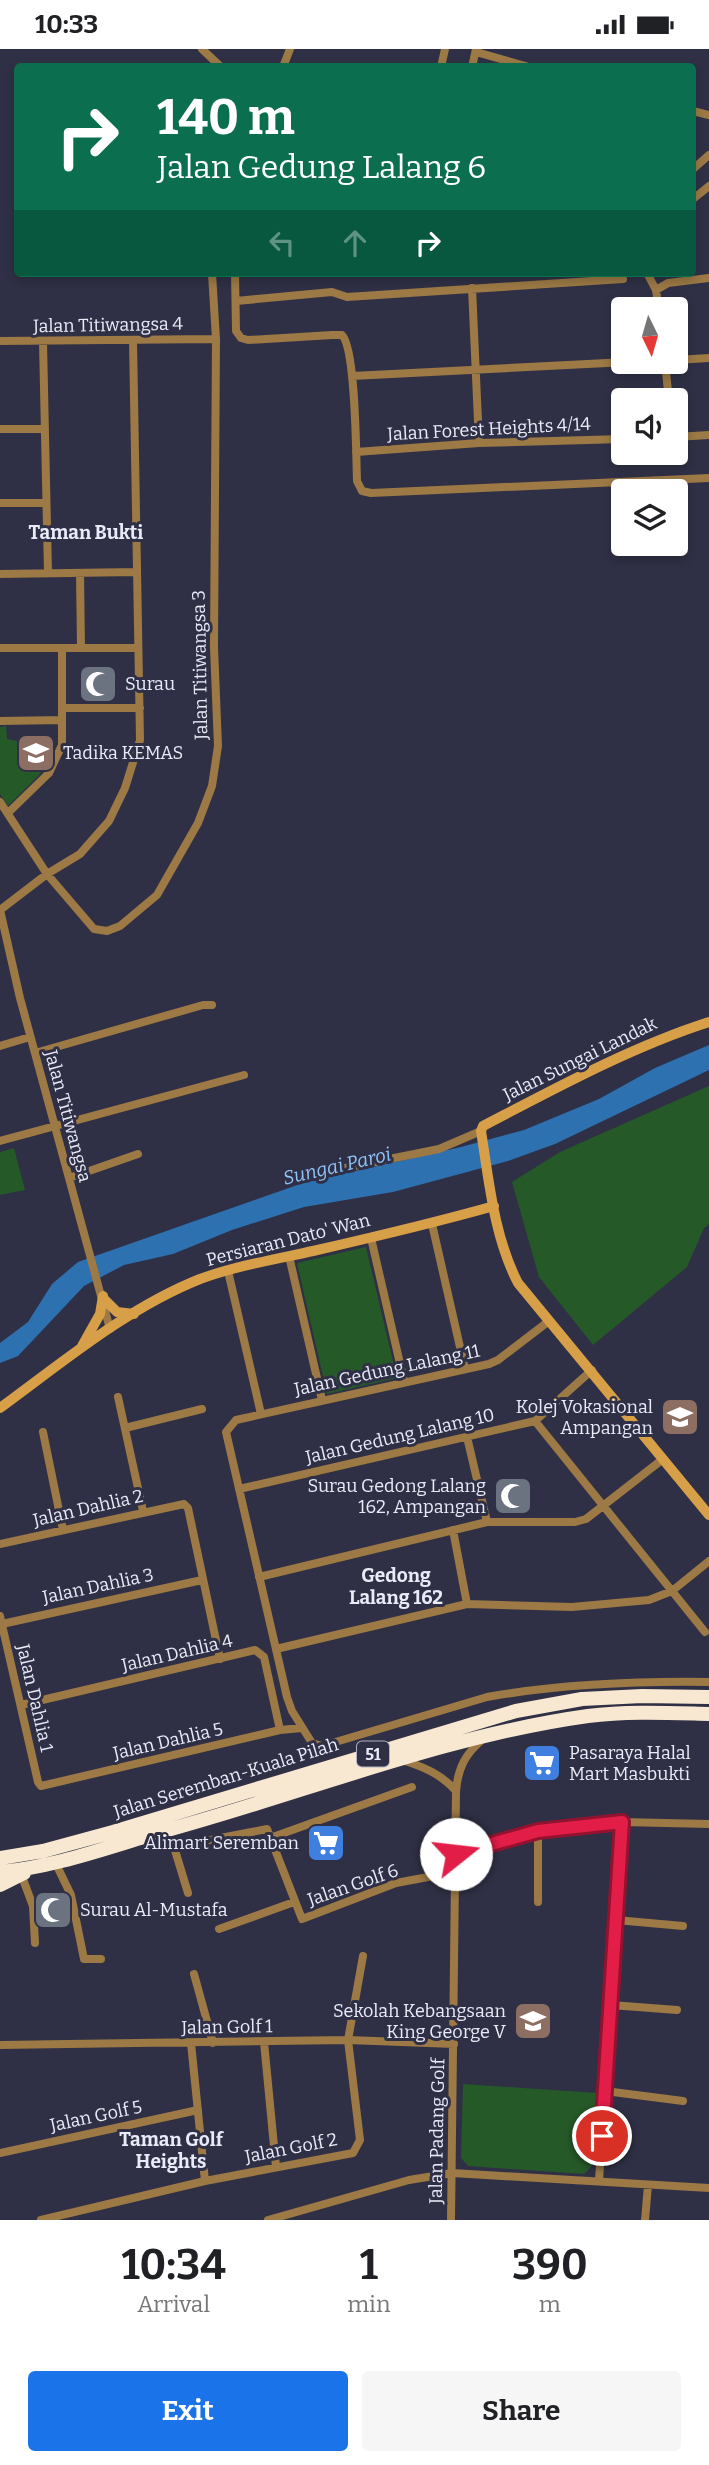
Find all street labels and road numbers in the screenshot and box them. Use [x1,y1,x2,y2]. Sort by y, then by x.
street label: Jalan Titiwangsa 4 [32,313,184,337]
street label: Jalan Forest Heights 4/14 [386,413,592,445]
street label: Jalan Titiwangsa 3 [188,590,212,741]
street label: Jalan Sungai Landak [499,1012,661,1106]
street label: Jalan Titiwangsa [40,1047,96,1185]
street label: Persiaran Dato' Wan [204,1209,373,1271]
street label: Jalan Gedung Lalang 11 [291,1339,482,1401]
street label: Jalan Gedung Lalang 10 [302,1404,497,1469]
street label: Jalan Dahlia 2 [30,1485,145,1532]
street label: Jalan Dahlia 3 [40,1564,155,1609]
street label: Jalan Dahlia 4 [118,1629,235,1677]
street label: Jalan Dahlia 1 [12,1641,58,1755]
street label: Jalan Dahlia 5 [110,1718,225,1765]
street label: Jalan Seremban-Kuala Pilah [110,1733,341,1823]
road number: 51 [357,1742,389,1767]
street label: Jalan Golf 6 [304,1859,401,1911]
street label: Jalan Golf 1 [180,2015,273,2039]
street label: Jalan Padang Golf [425,2056,449,2205]
street label: Jalan Golf 5 [47,2096,144,2137]
street label: Jalan Golf 2 [242,2128,339,2168]

